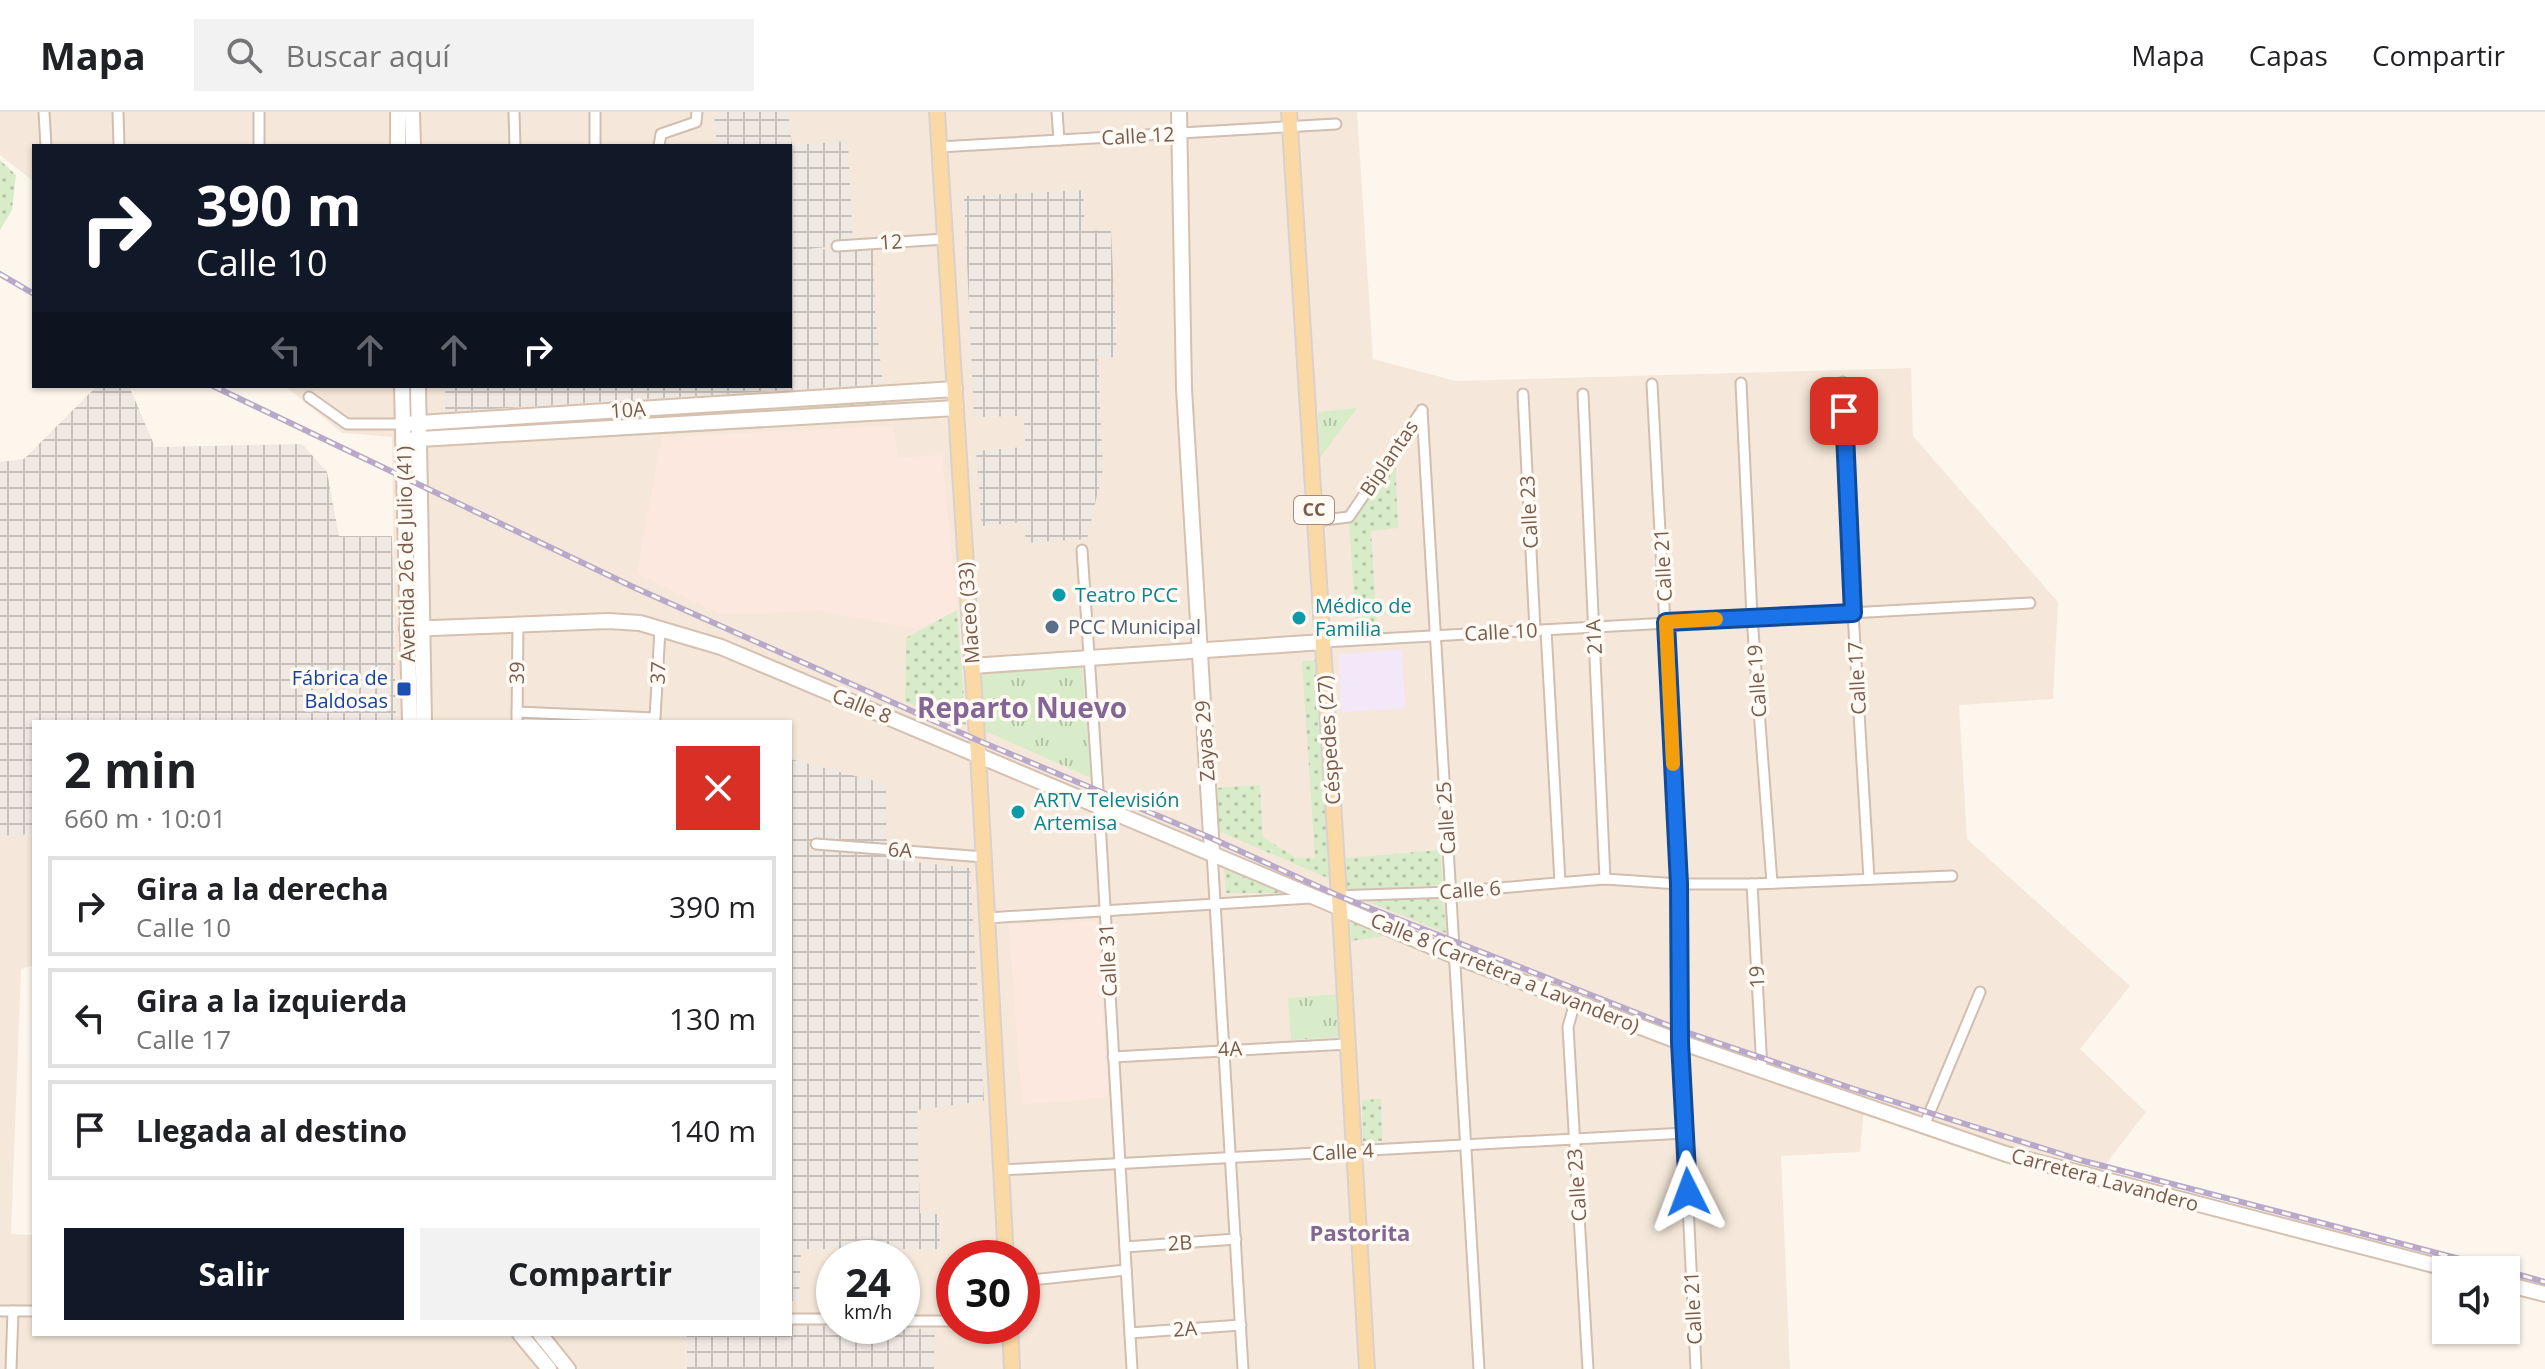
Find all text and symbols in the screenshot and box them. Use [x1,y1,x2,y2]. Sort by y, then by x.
search box [194,19,754,91]
text: Mapa [40,29,146,81]
icon: search [222,33,266,77]
text: Buscar aquí [286,35,450,76]
text: Mapa [2131,36,2205,74]
text: Capas [2249,36,2328,74]
text: Compartir [2372,36,2505,74]
street label: Calle 12 [1101,120,1175,151]
text: 390 m [196,166,362,242]
icon: right [64,176,168,280]
street label: 12 [879,227,903,256]
text: Calle 10 [196,238,328,287]
icon: left [264,328,308,372]
icon: ahead [348,328,392,372]
icon: ahead [432,328,476,372]
icon: right [516,328,560,372]
pin [1810,377,1878,445]
icon: arrive [1822,389,1866,433]
street label: 10A [609,395,647,424]
street label: Biplantas [1353,414,1424,501]
street label: Avenida 26 de Julio (41) [390,446,421,662]
street label: Calle 23 [1513,475,1544,549]
road number: CC [1294,496,1334,524]
street label: Calle 21 [1647,528,1678,602]
street label: Maceo (33) [951,561,986,665]
place label: Teatro PCC [1075,581,1178,608]
marker: Teatro PCC [1050,586,1068,604]
place label: Médico de Familia [1315,592,1412,642]
marker: Médico de Familia [1290,609,1308,627]
place label: PCC Municipal [1068,613,1201,640]
street label: Calle 10 [1464,616,1538,647]
marker: PCC Municipal [1043,618,1061,636]
street label: 21A [1579,618,1608,655]
street label: Calle 17 [1841,641,1872,715]
street label: Calle 19 [1740,644,1773,718]
street label: 39 [503,661,530,685]
street label: 37 [643,661,672,685]
place label: Fábrica de Baldosas [292,664,388,714]
street label: Céspedes (27) [1311,674,1346,806]
marker: Fábrica de Baldosas [395,680,413,698]
street label: Calle 8 [829,681,896,730]
district label: Reparto Nuevo [917,688,1127,726]
street label: Zayas 29 [1188,700,1221,783]
text: 2 min [64,737,197,802]
button: close [676,746,760,830]
street label: Calle 25 [1429,781,1462,855]
place label: ARTV Televisión Artemisa [1034,786,1180,836]
text: 660 m · 10:01 [64,800,226,836]
marker: ARTV Televisión Artemisa [1009,803,1027,821]
street label: 6A [887,835,913,864]
text: Gira a la derecha [136,868,389,909]
street label: Calle 6 [1438,874,1502,905]
icon: right [68,884,112,928]
text: 390 m [669,886,756,927]
street label: Calle 8 (Carretera a Lavandero) [1367,906,1644,1039]
text: Calle 10 [136,909,231,945]
street label: Calle 31 [1092,923,1123,997]
street label: 19 [1742,965,1771,989]
text: Gira a la izquierda [136,980,408,1021]
icon: left [68,996,112,1040]
text: 130 m [669,998,756,1039]
text: Calle 17 [136,1021,231,1057]
street label: 4A [1217,1034,1243,1063]
icon: arrive [68,1108,112,1152]
text: Llegada al destino [136,1110,407,1151]
text: 140 m [669,1110,756,1151]
street label: Calle 4 [1311,1136,1375,1167]
street label: Carretera Lavandero [2009,1142,2202,1217]
street label: Calle 23 [1560,1148,1593,1222]
position arrow [1646,1150,1730,1234]
district label: Pastorita [1310,1217,1410,1247]
button: Salir [64,1228,404,1320]
button: Compartir [420,1228,760,1320]
street label: 2B [1167,1228,1193,1257]
speed limit sign: 30 [936,1240,1040,1344]
text: 24 [845,1254,891,1309]
map controls [2432,1256,2520,1344]
button: sound [2432,1256,2520,1344]
street label: Calle 21 [1677,1271,1708,1345]
text: km/h [844,1298,892,1325]
street label: 2A [1172,1314,1198,1343]

